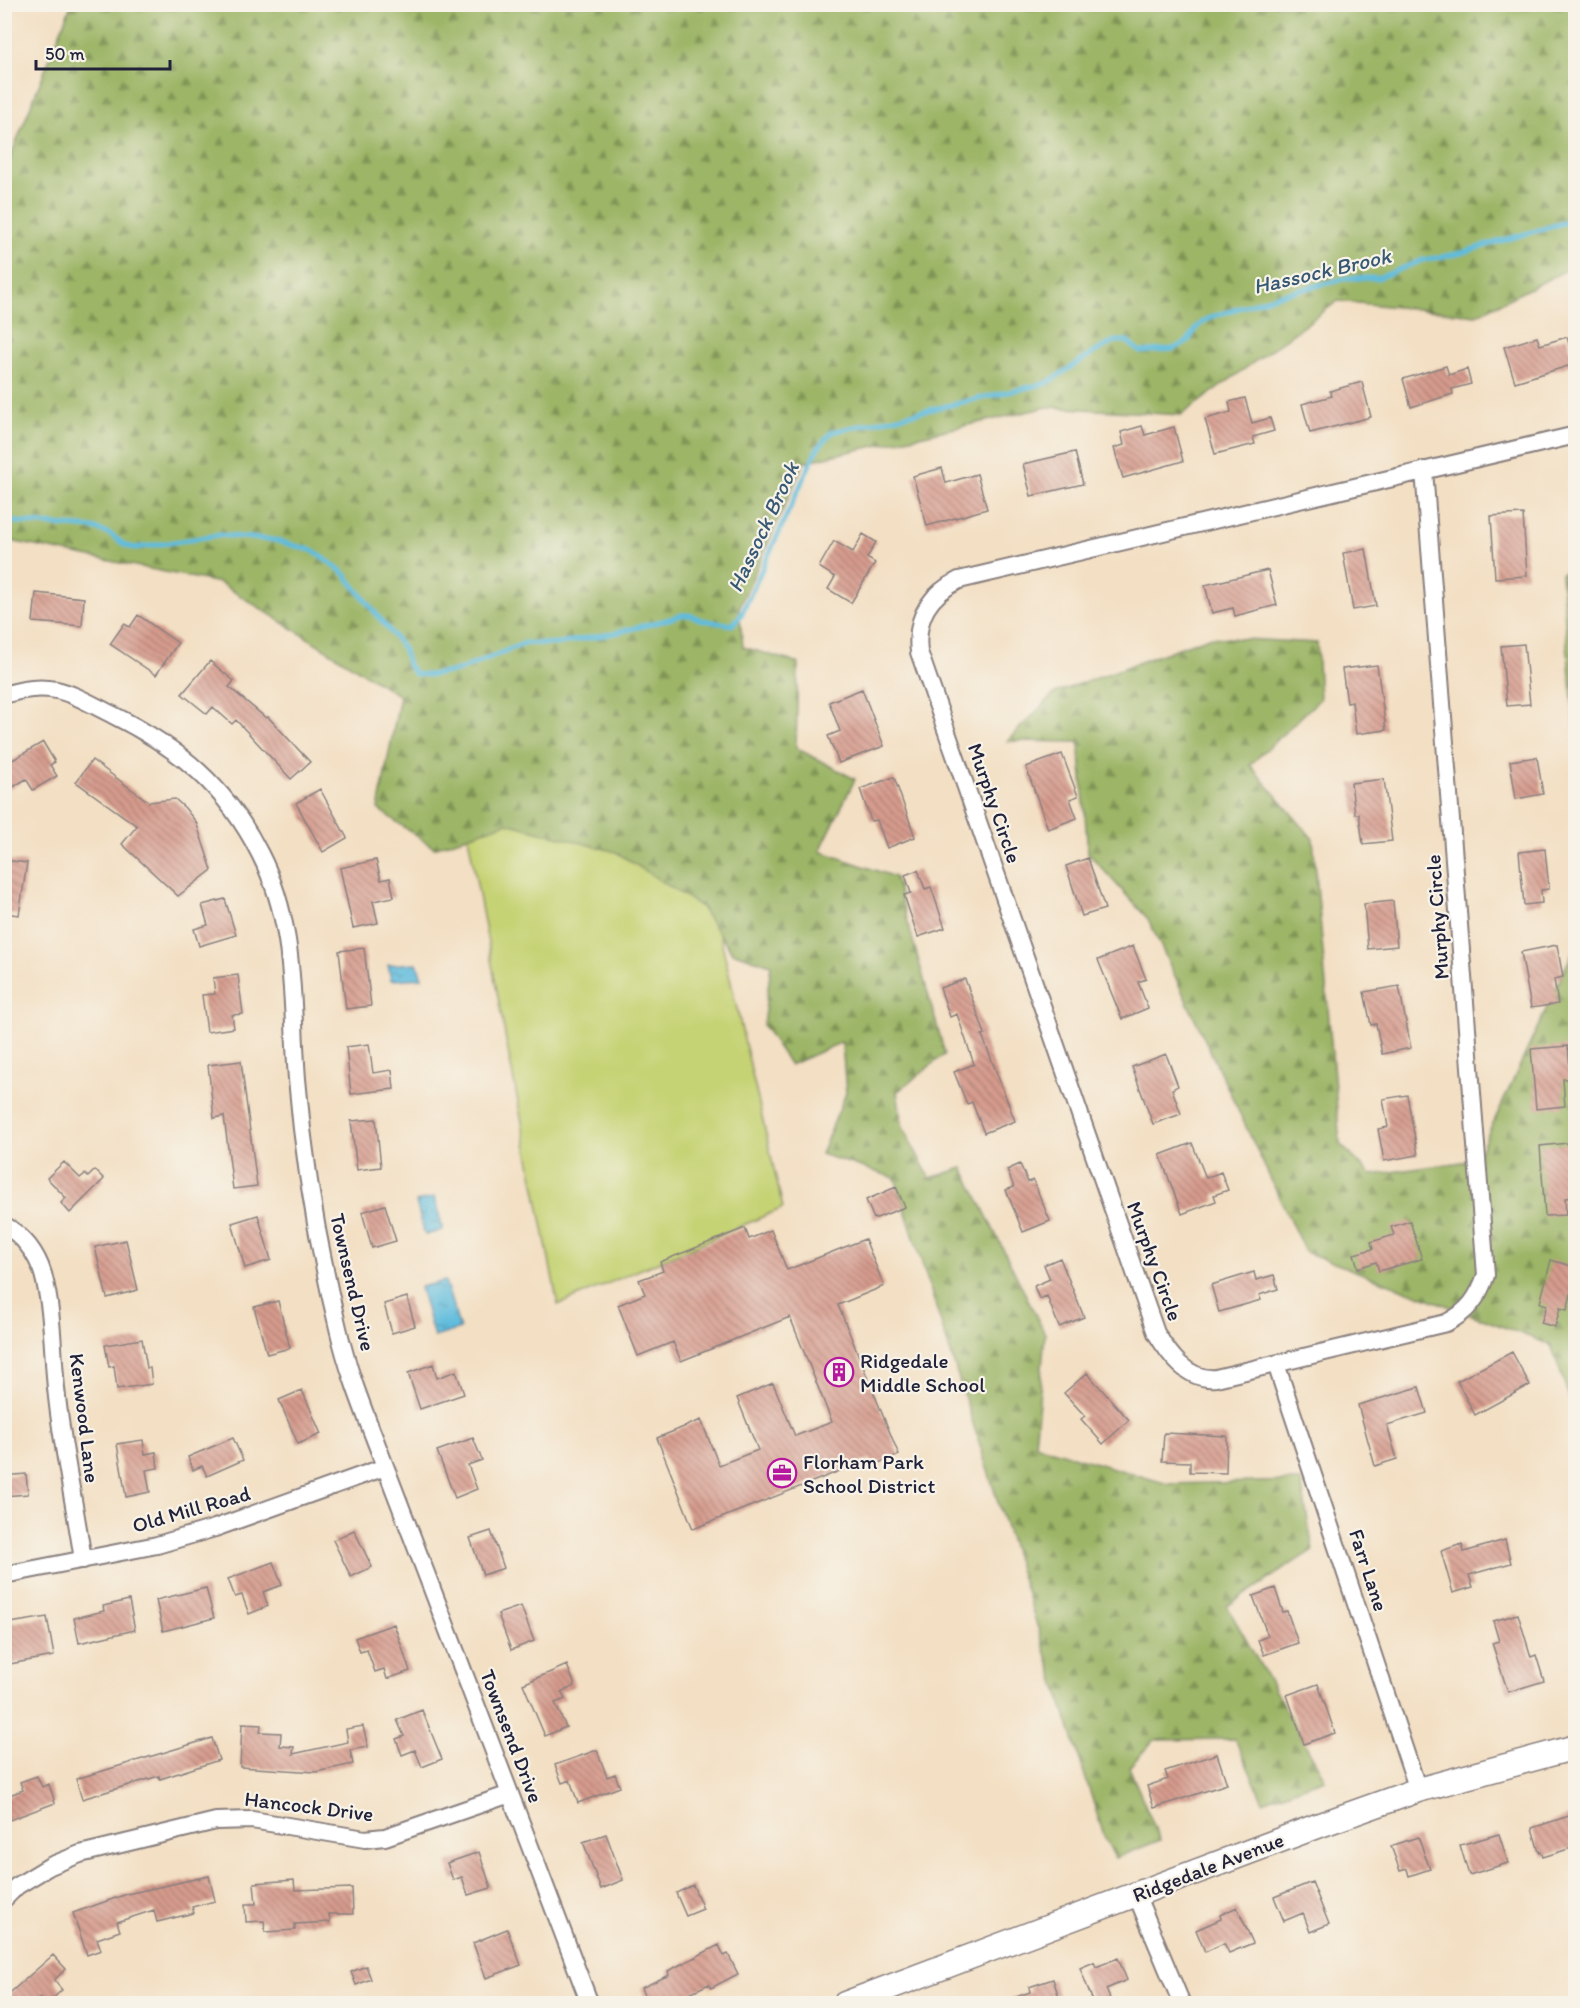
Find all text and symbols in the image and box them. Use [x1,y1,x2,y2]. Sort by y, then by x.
scale bar [36,33,170,71]
text: 50 m [45,43,85,65]
water label: Hassock Brook [1251,242,1395,300]
water label: Hassock Brook [721,456,806,596]
street label: Murphy Circle [963,740,1027,866]
street label: Murphy Circle [1420,854,1454,980]
street label: Murphy Circle [1122,1198,1188,1324]
street label: Townsend Drive [325,1211,381,1353]
place label: Ridgedale Middle School [860,1348,985,1397]
street label: Kenwood Lane [65,1352,105,1484]
building icon: Ridgedale Middle School [823,1356,855,1388]
place label: Florham Park School District [803,1449,935,1498]
office icon: Florham Park School District [766,1457,798,1489]
street label: Old Mill Road [129,1480,253,1538]
street label: Farr Lane [1344,1526,1394,1614]
street label: Townsend Drive [475,1666,549,1806]
street label: Hancock Drive [243,1786,375,1826]
street label: Ridgedale Avenue [1129,1827,1287,1907]

